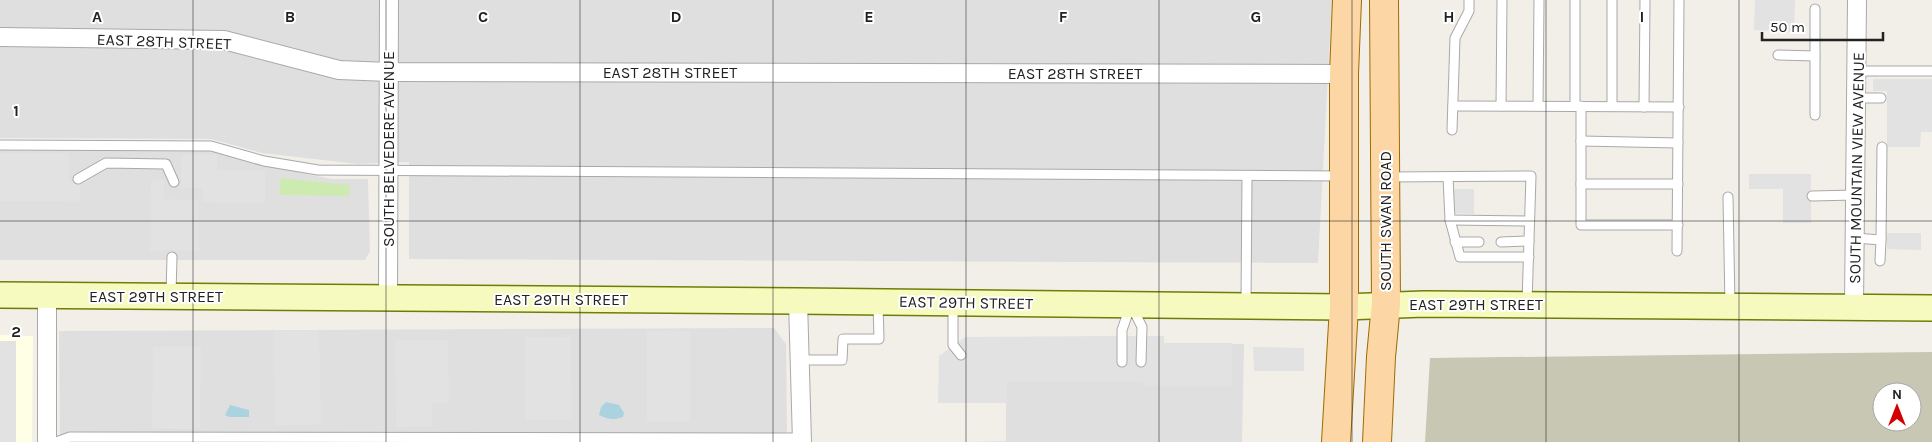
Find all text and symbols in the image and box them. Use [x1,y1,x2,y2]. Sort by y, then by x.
text: A [92,7,102,26]
text: B [285,7,295,26]
text: C [478,7,488,26]
text: D [671,7,682,26]
text: E [864,7,874,26]
text: F [1059,7,1068,26]
text: G [1251,7,1261,26]
text: H [1443,7,1455,26]
text: I [1640,7,1644,26]
scale bar [1762,10,1883,42]
text: 50 m [1770,18,1805,36]
street label: EAST 28TH STREET [96,30,232,53]
street label: SOUTH BELVEDERE AVENUE [379,51,398,247]
street label: SOUTH MOUNTAIN VIEW AVENUE [1845,52,1868,284]
street label: EAST 28TH STREET [603,63,737,82]
street label: EAST 28TH STREET [1008,64,1142,83]
text: 1 [13,101,19,120]
street label: SOUTH SWAN ROAD [1376,151,1395,291]
street label: EAST 29TH STREET [89,287,223,306]
street label: EAST 29TH STREET [494,290,628,309]
street label: EAST 29TH STREET [899,292,1033,313]
street label: EAST 29TH STREET [1409,295,1543,314]
text: 2 [11,322,21,341]
north arrow [1872,382,1922,432]
text: N [1892,386,1902,403]

